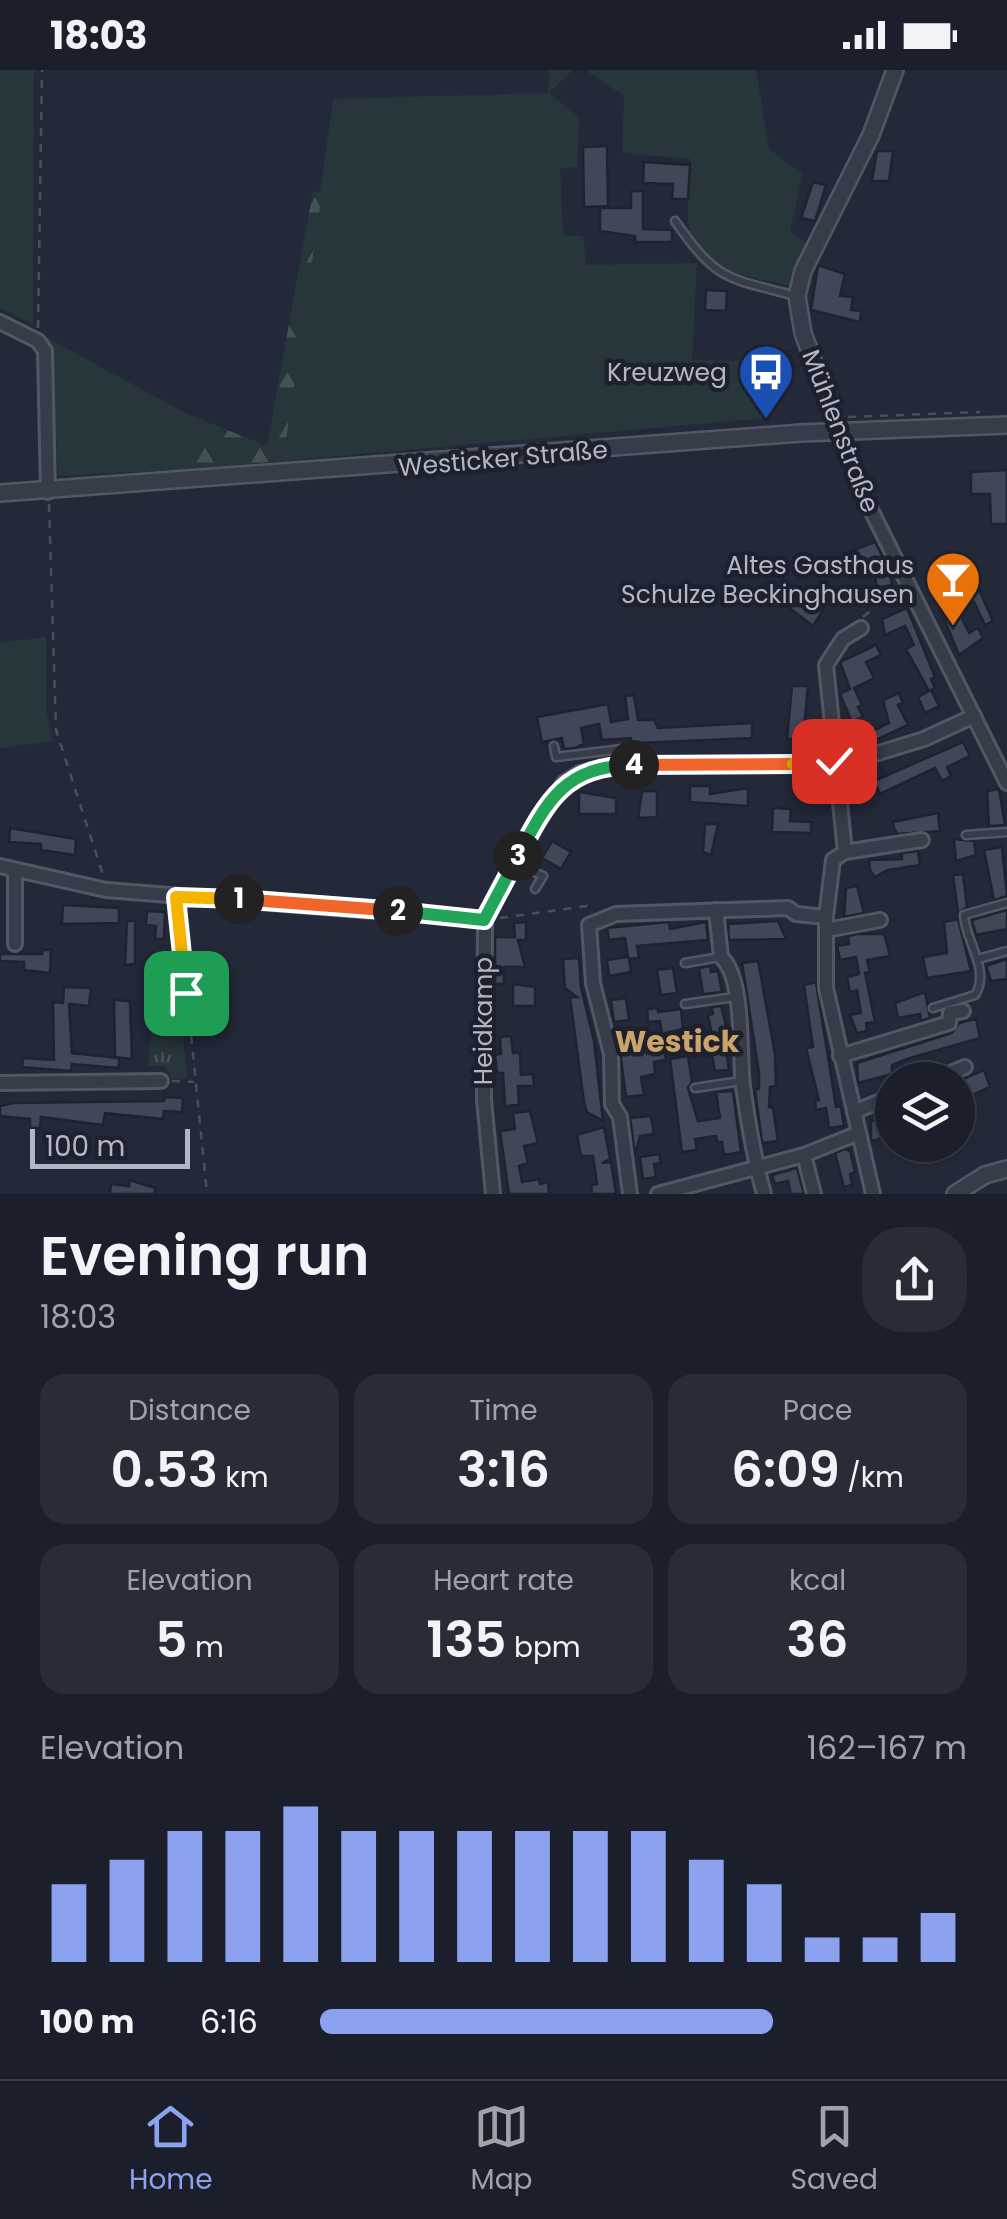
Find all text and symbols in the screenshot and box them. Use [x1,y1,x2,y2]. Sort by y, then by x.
text: 18:03 [50,9,147,62]
bus stop icon: Kreuzweg [736,342,796,421]
street label: Mühlenstraße [793,345,888,518]
place label: Kreuzweg [607,355,727,390]
street label: Westicker Straße [397,432,609,485]
place label: Altes Gasthaus Schulze Beckinghausen [621,548,914,612]
bar icon: Altes Gasthaus Schulze Beckinghausen [923,549,983,628]
pin [792,719,877,804]
icon: check [807,734,862,789]
pin: 4 [609,740,659,790]
text: 4 [625,745,643,784]
pin: 3 [493,831,543,881]
text: 3 [510,836,526,875]
pin: 1 [214,874,264,924]
text: 1 [234,879,244,918]
pin: 2 [373,886,423,936]
text: 2 [390,891,406,930]
pin [144,951,229,1036]
street label: Heidkamp [466,957,501,1085]
icon: arrive [159,966,214,1021]
district label: Westick [615,1020,740,1063]
map controls [875,1062,975,1162]
button: layers [875,1062,975,1162]
scale bar [30,1124,190,1168]
text: 100 m [45,1127,125,1166]
text: Evening run [40,1217,369,1294]
button: share [862,1227,967,1332]
text: 18:03 [40,1294,116,1339]
text: Distance [128,1391,251,1430]
text: Time [469,1391,538,1430]
text: Pace [783,1391,852,1430]
text: 0.53 [110,1434,218,1505]
text: 3:16 [457,1434,550,1505]
text: 6:09 [731,1434,840,1505]
text: km [218,1458,269,1497]
text: /km [840,1458,904,1497]
text: Elevation [126,1561,253,1600]
text: Heart rate [433,1561,574,1600]
text: kcal [789,1561,846,1600]
text: 5 [155,1604,187,1675]
text: 135 [426,1604,507,1675]
text: 36 [787,1604,848,1675]
text: m [187,1628,224,1667]
text: bpm [507,1628,581,1667]
text: Elevation [40,1725,184,1770]
text: 162–167 m [807,1725,967,1770]
text: 100 m [40,1999,134,2044]
text: 6:16 [200,1999,258,2044]
tab: Home [129,2099,213,2201]
tab: Map [471,2099,533,2201]
tab: Saved [791,2099,878,2201]

